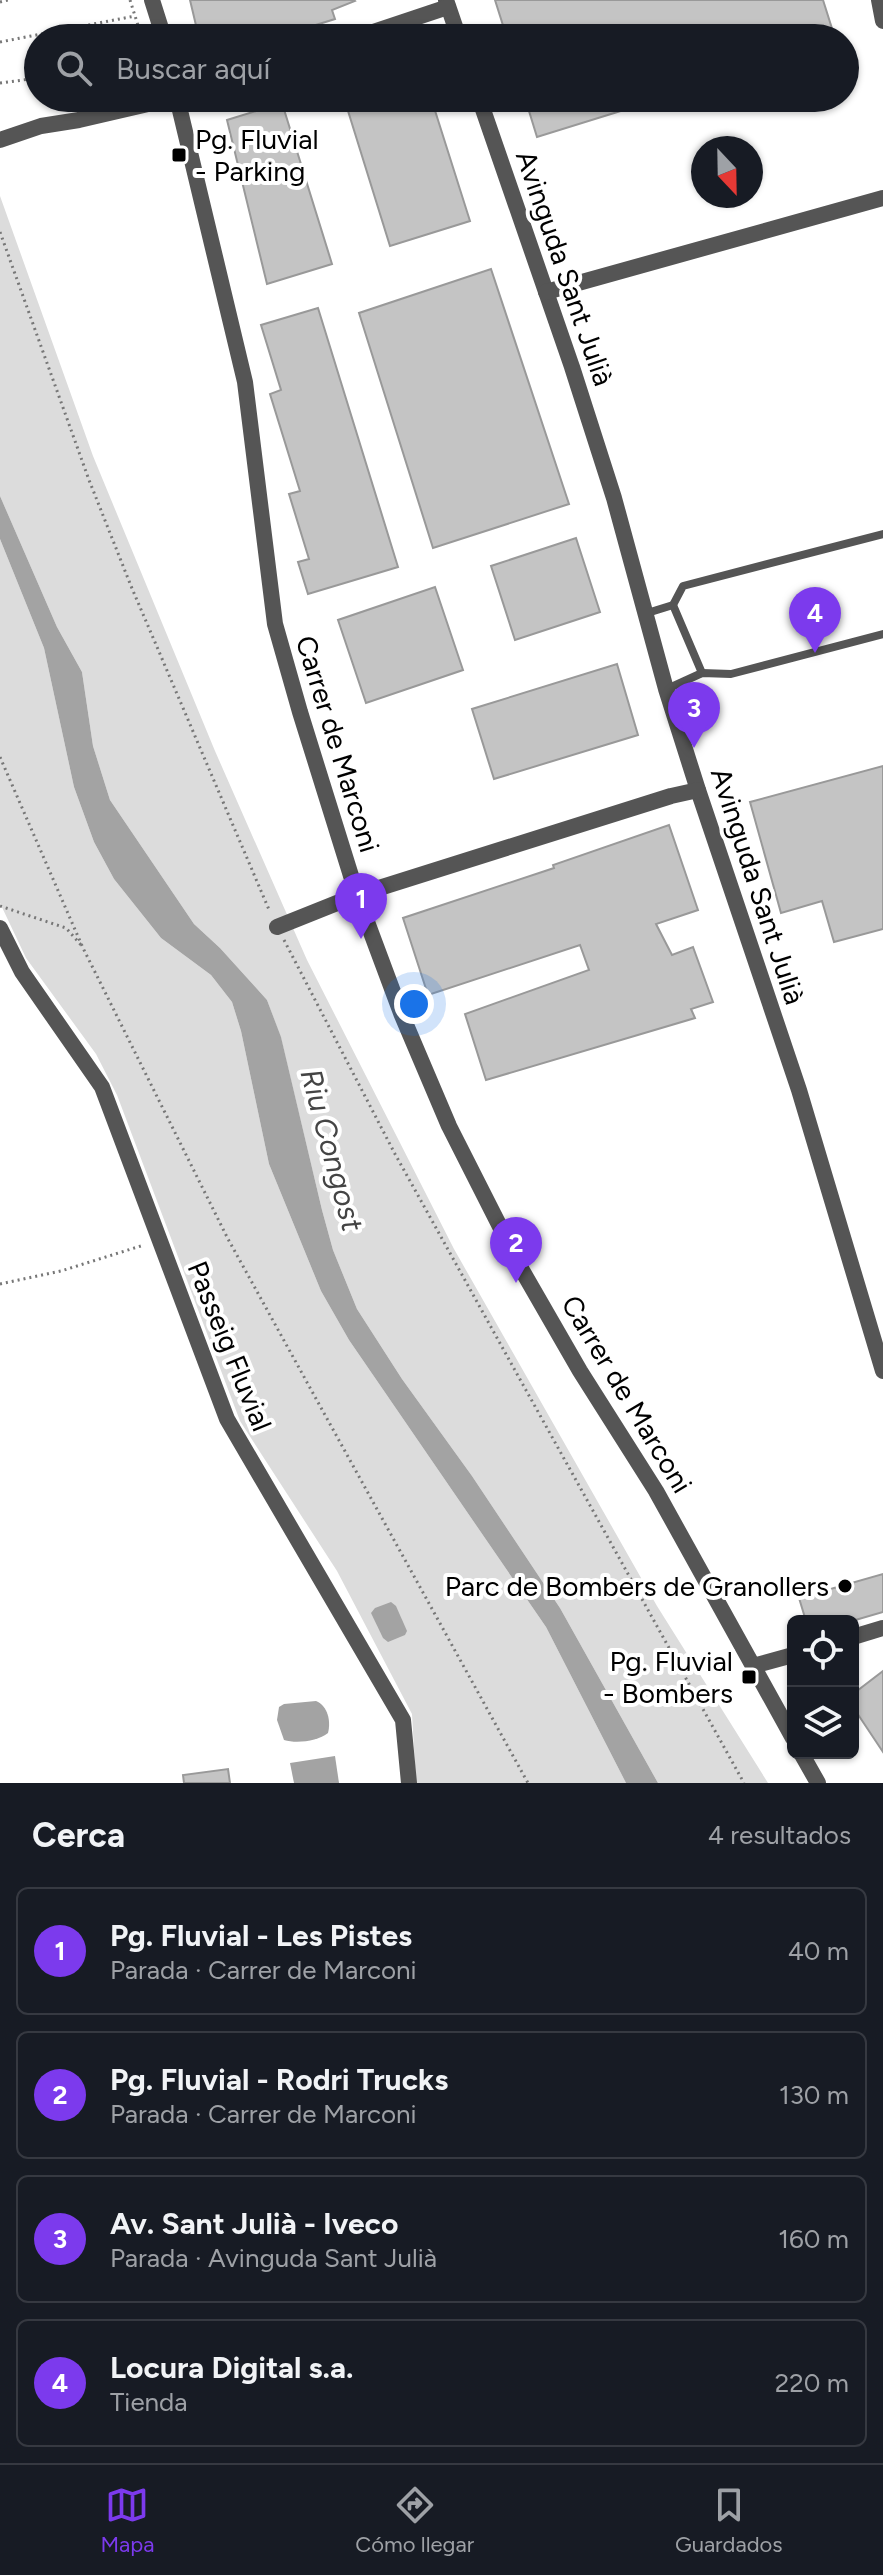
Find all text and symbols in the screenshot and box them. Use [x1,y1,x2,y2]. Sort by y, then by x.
search box [24,24,859,112]
icon: search [52,46,96,90]
text: Buscar aquí [116,50,270,87]
place label: Pg. Fluvial - Parking [195,122,319,188]
north arrow [691,136,763,208]
marker: Pg. Fluvial - Parking [170,146,188,164]
street label: Avinguda Sant Julià [509,146,621,390]
pin: 4 [789,587,841,653]
street label: Carrer de Marconi [289,632,387,856]
pin: 3 [668,682,720,748]
street label: Avinguda Sant Julià [704,764,812,1008]
pin: 1 [335,873,387,939]
your location [394,984,434,1024]
water label: Riu Congost [293,1065,372,1236]
pin: 2 [490,1217,542,1283]
street label: Passeig Fluvial [181,1256,279,1436]
street label: Carrer de Marconi [555,1289,699,1499]
place label: Parc de Bombers de Granollers [445,1569,829,1603]
marker: Parc de Bombers de Granollers [836,1577,854,1595]
map controls [787,1615,859,1759]
button: locate [787,1615,859,1687]
place label: Pg. Fluvial - Bombers [603,1644,733,1710]
marker: Pg. Fluvial - Bombers [740,1668,758,1686]
button: layers [787,1687,859,1759]
text: Cerca [32,1815,125,1856]
text: 4 resultados [708,1819,851,1851]
text: Pg. Fluvial - Les Pistes [110,1917,412,1954]
text: 1 [55,1935,65,1967]
text: 40 m [788,1935,849,1967]
text: Parada · Carrer de Marconi [110,1954,417,1986]
text: Pg. Fluvial - Rodri Trucks [110,2061,448,2098]
text: 2 [52,2079,68,2111]
text: 130 m [779,2079,849,2111]
text: Parada · Carrer de Marconi [110,2098,417,2130]
text: Av. Sant Julià - Iveco [110,2205,398,2242]
text: 3 [53,2223,67,2255]
text: 160 m [778,2223,849,2255]
text: Parada · Avinguda Sant Julià [110,2242,437,2274]
text: Locura Digital s.a. [110,2349,353,2386]
text: 4 [52,2367,68,2399]
text: 220 m [775,2367,849,2399]
text: Tienda [110,2386,188,2418]
tab: Mapa [100,2483,154,2558]
tab: Cómo llegar [355,2483,474,2558]
tab: Guardados [675,2483,783,2558]

